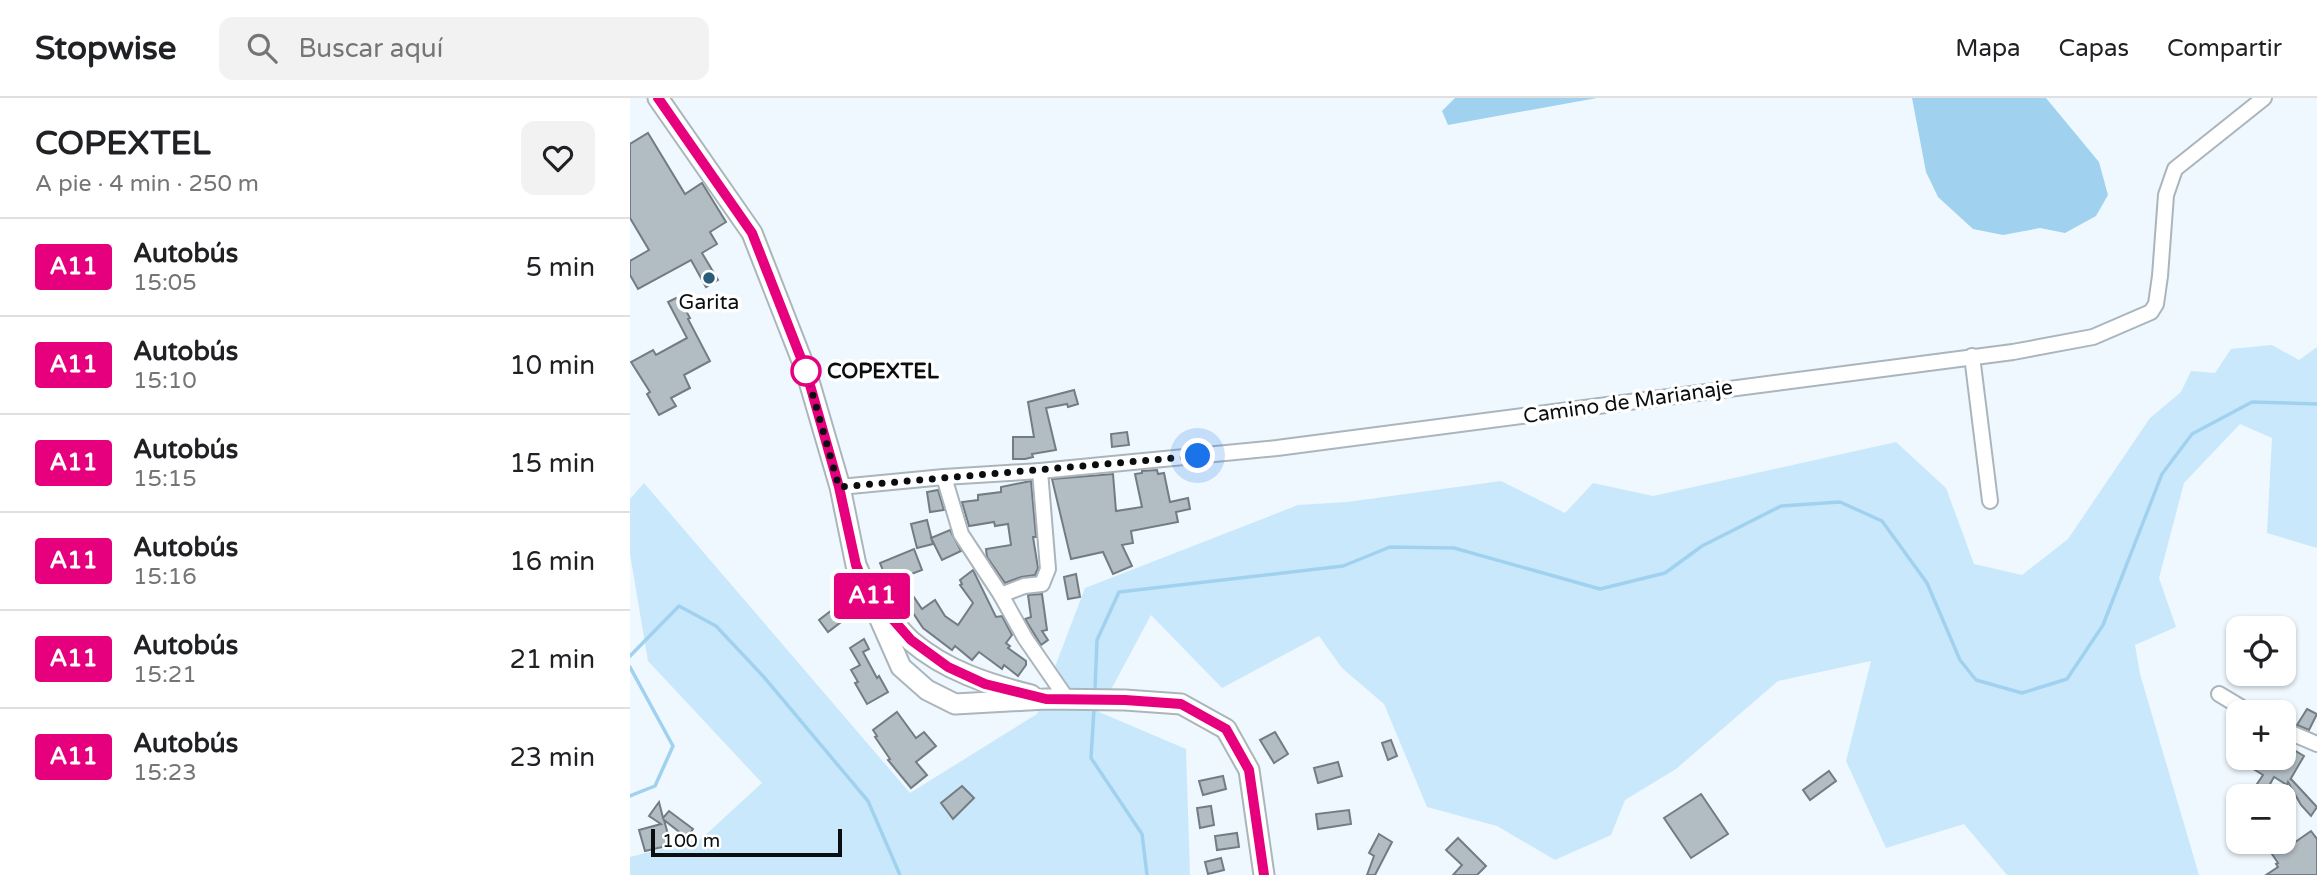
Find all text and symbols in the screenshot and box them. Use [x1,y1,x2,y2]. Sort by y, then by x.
search box [219,17,709,80]
text: Stopwise [35,29,177,68]
icon: search [243,29,281,67]
text: Buscar aquí [299,33,443,64]
text: Mapa [1955,34,2021,63]
text: Capas [2059,34,2129,63]
text: Compartir [2167,34,2282,63]
button: heart [521,121,595,195]
text: COPEXTEL [35,124,211,163]
text: A pie · 4 min · 250 m [35,170,259,198]
text: Autobús [133,238,238,269]
text: A11 [49,252,98,281]
text: 5 min [526,252,595,283]
text: 15:05 [133,269,197,297]
marker: Garita [701,270,717,286]
place label: Garita [679,290,739,315]
text: Autobús [133,336,238,367]
text: A11 [49,350,98,379]
text: 10 min [509,350,595,381]
marker: COPEXTEL [791,356,821,386]
place label: COPEXTEL [827,359,940,384]
text: 15:10 [133,367,197,395]
street label: Camino de Marianaje [1522,375,1735,429]
text: Autobús [133,434,238,465]
your location [1180,438,1215,473]
text: A11 [49,448,98,477]
text: 15 min [509,448,595,479]
text: 15:15 [133,465,197,493]
text: Autobús [133,532,238,563]
text: A11 [49,546,98,575]
text: 16 min [509,546,595,577]
text: 15:16 [133,563,197,591]
line badge: A11 [832,573,912,619]
text: A11 [848,581,896,610]
map controls [2226,616,2296,854]
button: locate [2226,616,2296,686]
text: Autobús [133,630,238,661]
text: A11 [49,644,98,673]
text: 21 min [509,644,595,675]
text: 15:21 [133,661,197,689]
button: + [2226,700,2296,770]
text: Autobús [133,728,238,759]
text: A11 [49,742,98,771]
text: 23 min [509,742,595,773]
text: 15:23 [133,759,197,787]
button: − [2226,784,2296,854]
scale bar [651,826,842,858]
text: 100 m [662,830,720,852]

